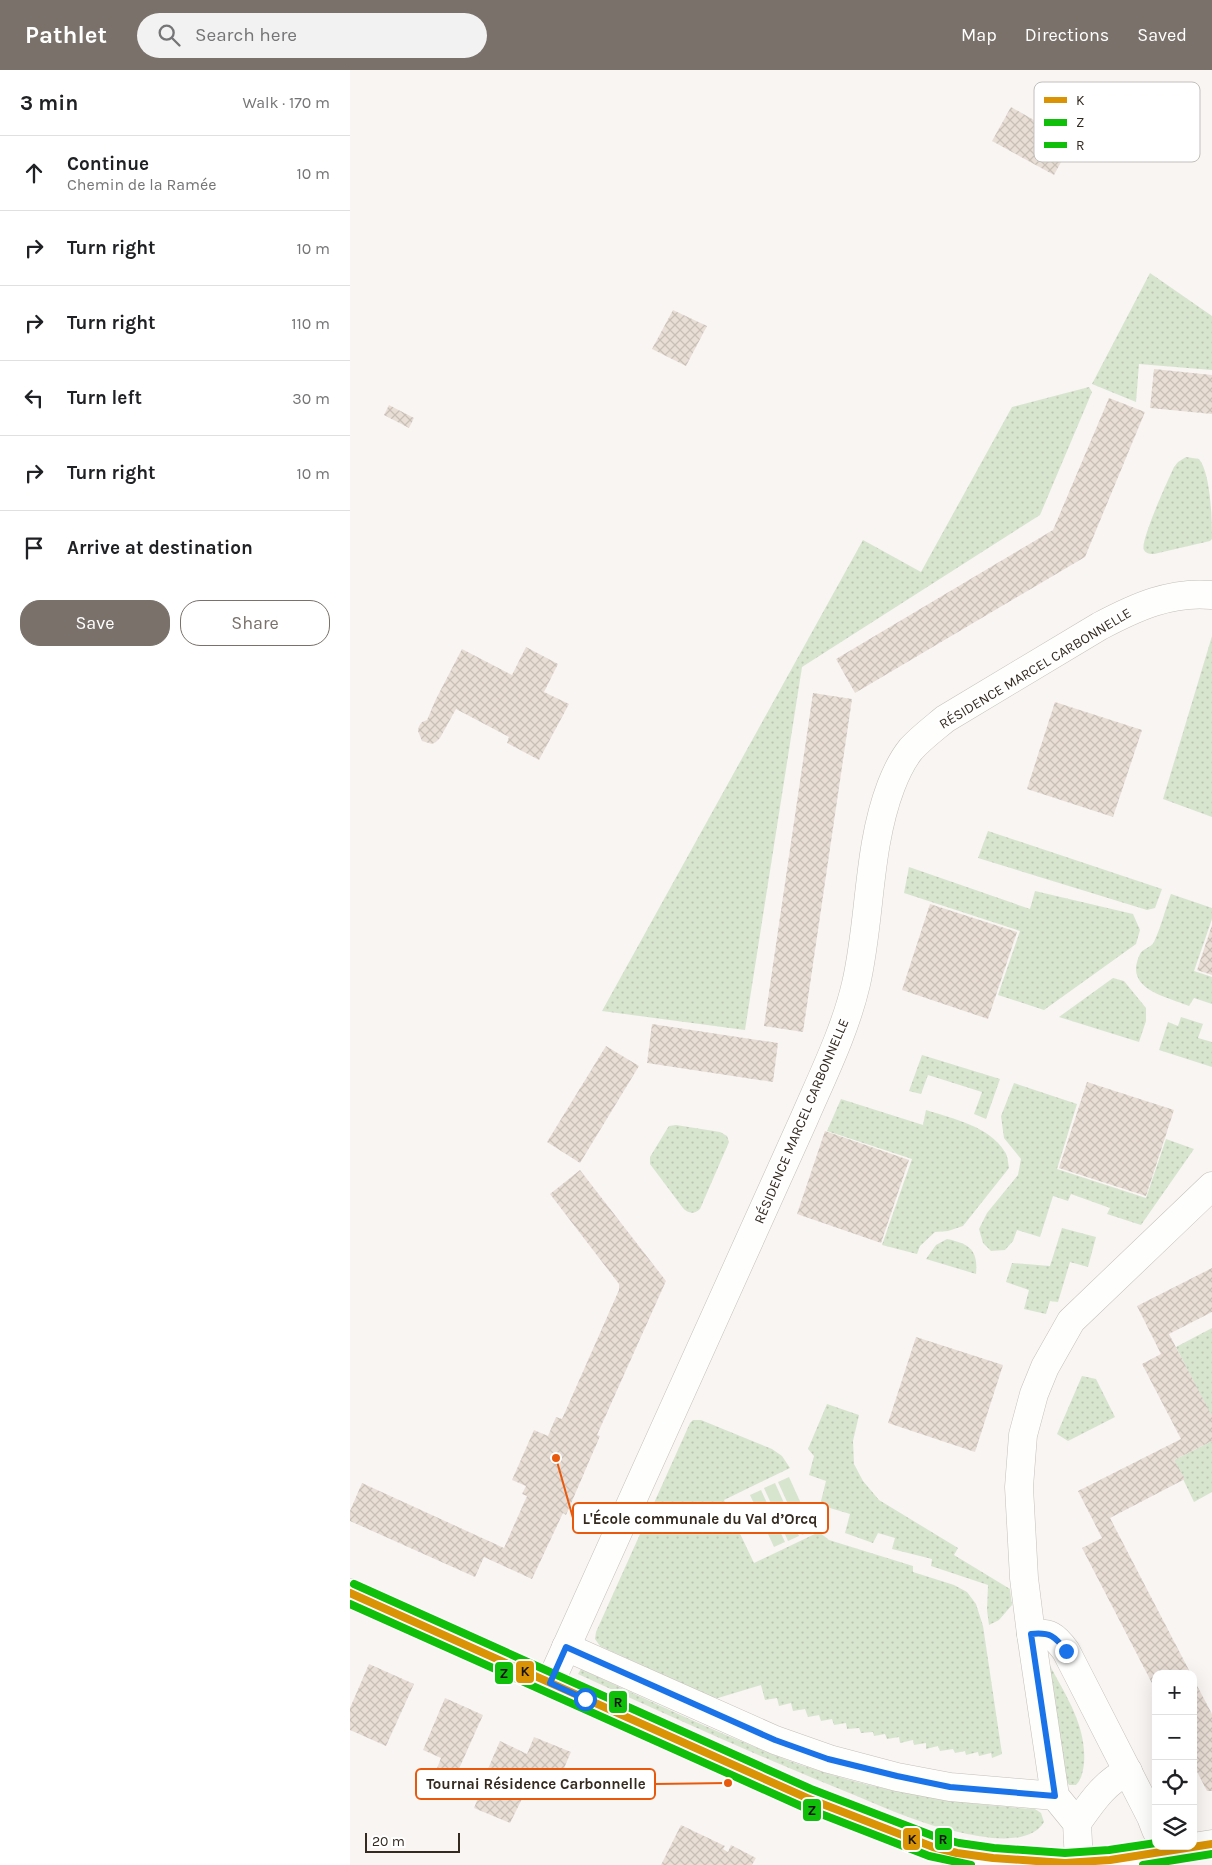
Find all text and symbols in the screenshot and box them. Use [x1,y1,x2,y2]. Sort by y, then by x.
search box [137,13,487,58]
text: Pathlet [25,21,107,49]
icon: search [155,21,183,49]
text: Search here [195,24,297,46]
text: Map [961,24,997,46]
text: Directions [1025,24,1109,46]
text: Saved [1137,24,1187,46]
legend [1034,82,1200,162]
text: 3 min [20,91,78,115]
text: K [1076,92,1085,109]
text: Walk · 170 m [242,93,330,112]
text: Z [1076,114,1084,131]
text: R [1076,137,1085,154]
text: Continue [67,153,149,175]
icon: ahead [20,159,48,187]
text: 10 m [296,164,330,183]
text: Chemin de la Ramée [67,175,216,194]
icon: right [20,234,48,262]
text: Turn right [67,237,156,259]
text: 10 m [296,239,330,258]
icon: right [20,309,48,337]
text: Turn right [67,312,156,334]
text: 110 m [291,314,330,333]
icon: left [20,384,48,412]
text: Turn left [67,387,142,409]
text: 30 m [292,389,330,408]
icon: right [20,459,48,487]
text: Turn right [67,462,156,484]
text: 10 m [296,464,330,483]
icon: arrive [20,534,48,562]
text: Arrive at destination [67,537,253,559]
button: Save [20,600,170,646]
button: Share [180,600,330,646]
street label: RÉSIDENCE MARCEL CARBONNELLE [936,603,1134,733]
street label: RÉSIDENCE MARCEL CARBONNELLE [750,1016,852,1226]
callout: L'École communale du Val d’Orcq [573,1503,828,1533]
text: L'École communale du Val d’Orcq [583,1509,817,1528]
route end [1055,1640,1078,1663]
line badge: K [515,1660,535,1684]
line badge: Z [494,1661,514,1685]
text: K [520,1663,530,1680]
text: Z [500,1665,508,1682]
map controls [1152,1670,1197,1850]
button: + [1152,1670,1197,1715]
route start [574,1688,597,1711]
line badge: R [608,1690,628,1714]
text: R [613,1694,623,1711]
button: − [1152,1715,1197,1760]
button: locate [1152,1760,1197,1805]
callout: Tournai Résidence Carbonnelle [416,1769,655,1799]
text: Tournai Résidence Carbonnelle [426,1775,646,1793]
line badge: Z [802,1798,822,1822]
text: Z [808,1802,816,1819]
button: layers [1152,1805,1197,1850]
line badge: K [902,1827,921,1851]
line badge: R [934,1827,953,1851]
scale bar [365,1830,460,1853]
text: K [907,1831,917,1848]
text: R [938,1831,948,1848]
text: 20 m [372,1833,405,1850]

